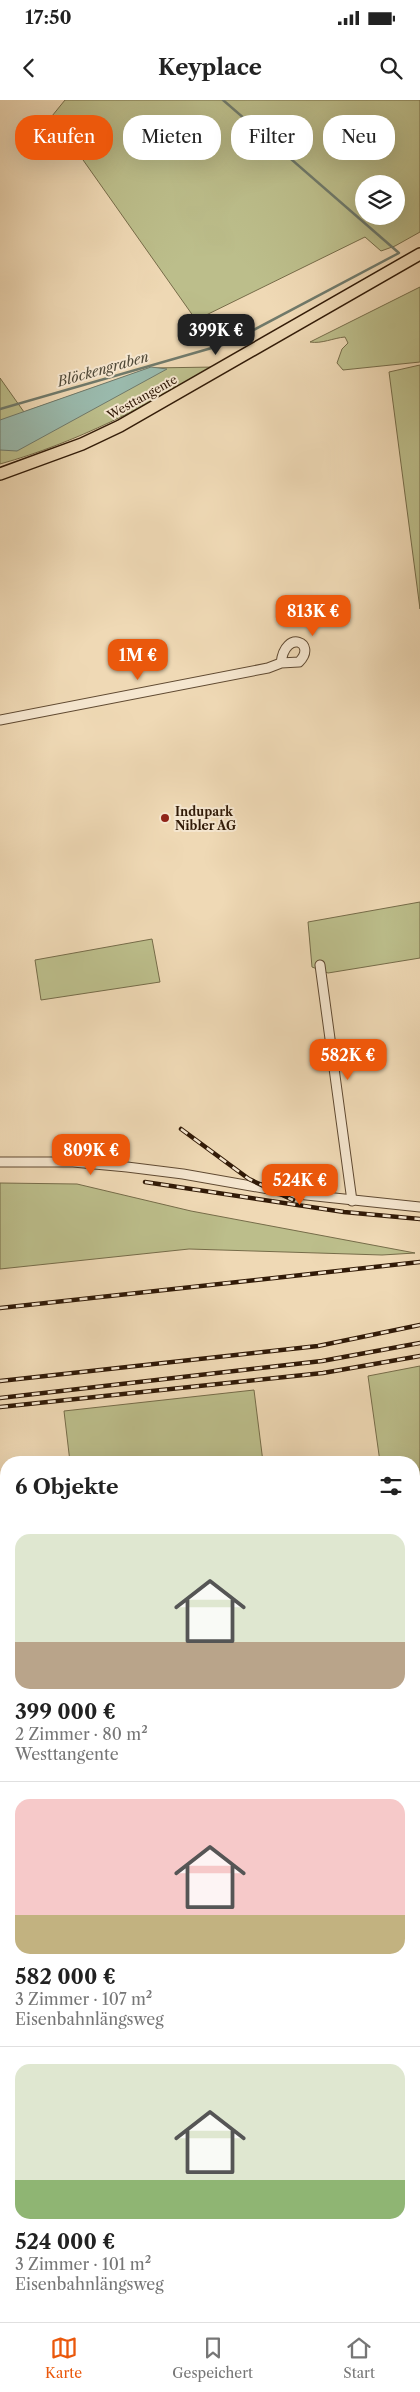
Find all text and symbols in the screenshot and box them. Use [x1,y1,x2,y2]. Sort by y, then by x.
text: 17:50 [25,6,72,29]
icon: back [15,54,43,82]
text: Keyplace [158,54,262,81]
icon: search [377,54,405,82]
chip: Kaufen [15,115,113,160]
chip: Mieten [123,115,221,160]
chip: Filter [231,115,313,160]
chip: Neu [323,115,395,160]
map controls [355,175,405,225]
button: layers [355,175,405,225]
pin: 399K € [175,314,257,356]
text: 399K € [189,320,243,340]
water label: Blöckengraben [54,347,151,391]
street label: Westtangente [103,371,180,423]
pin: 813K € [272,594,354,637]
text: 813K € [287,601,339,621]
pin: 1M € [108,638,168,681]
text: 1M € [119,645,157,665]
place label: Indupark Nibler AG [175,804,236,833]
marker: Indupark Nibler AG [159,812,171,824]
pin: 582K € [307,1038,389,1081]
text: 582K € [321,1045,375,1065]
pin: 809K € [50,1134,132,1176]
text: 809K € [63,1140,119,1160]
pin: 524K € [259,1164,341,1206]
text: 524K € [273,1170,327,1190]
icon: filters [377,1472,405,1500]
text: 6 Objekte [15,1474,119,1499]
icon: home [165,1566,255,1656]
text: 399 000 € [15,1699,116,1724]
text: 2 Zimmer · 80 m² [15,1724,148,1744]
text: Westtangente [15,1744,119,1764]
icon: home [165,1832,255,1922]
text: 582 000 € [15,1964,116,1989]
text: 3 Zimmer · 107 m² [15,1989,152,2009]
text: Eisenbahnlängsweg [15,2009,164,2029]
icon: home [165,2097,255,2187]
text: 524 000 € [15,2229,115,2254]
text: 3 Zimmer · 101 m² [15,2254,151,2274]
text: Eisenbahnlängsweg [15,2274,164,2294]
tab: Karte [45,2334,82,2382]
tab: Gespeichert [172,2334,253,2382]
tab: Start [343,2334,375,2382]

